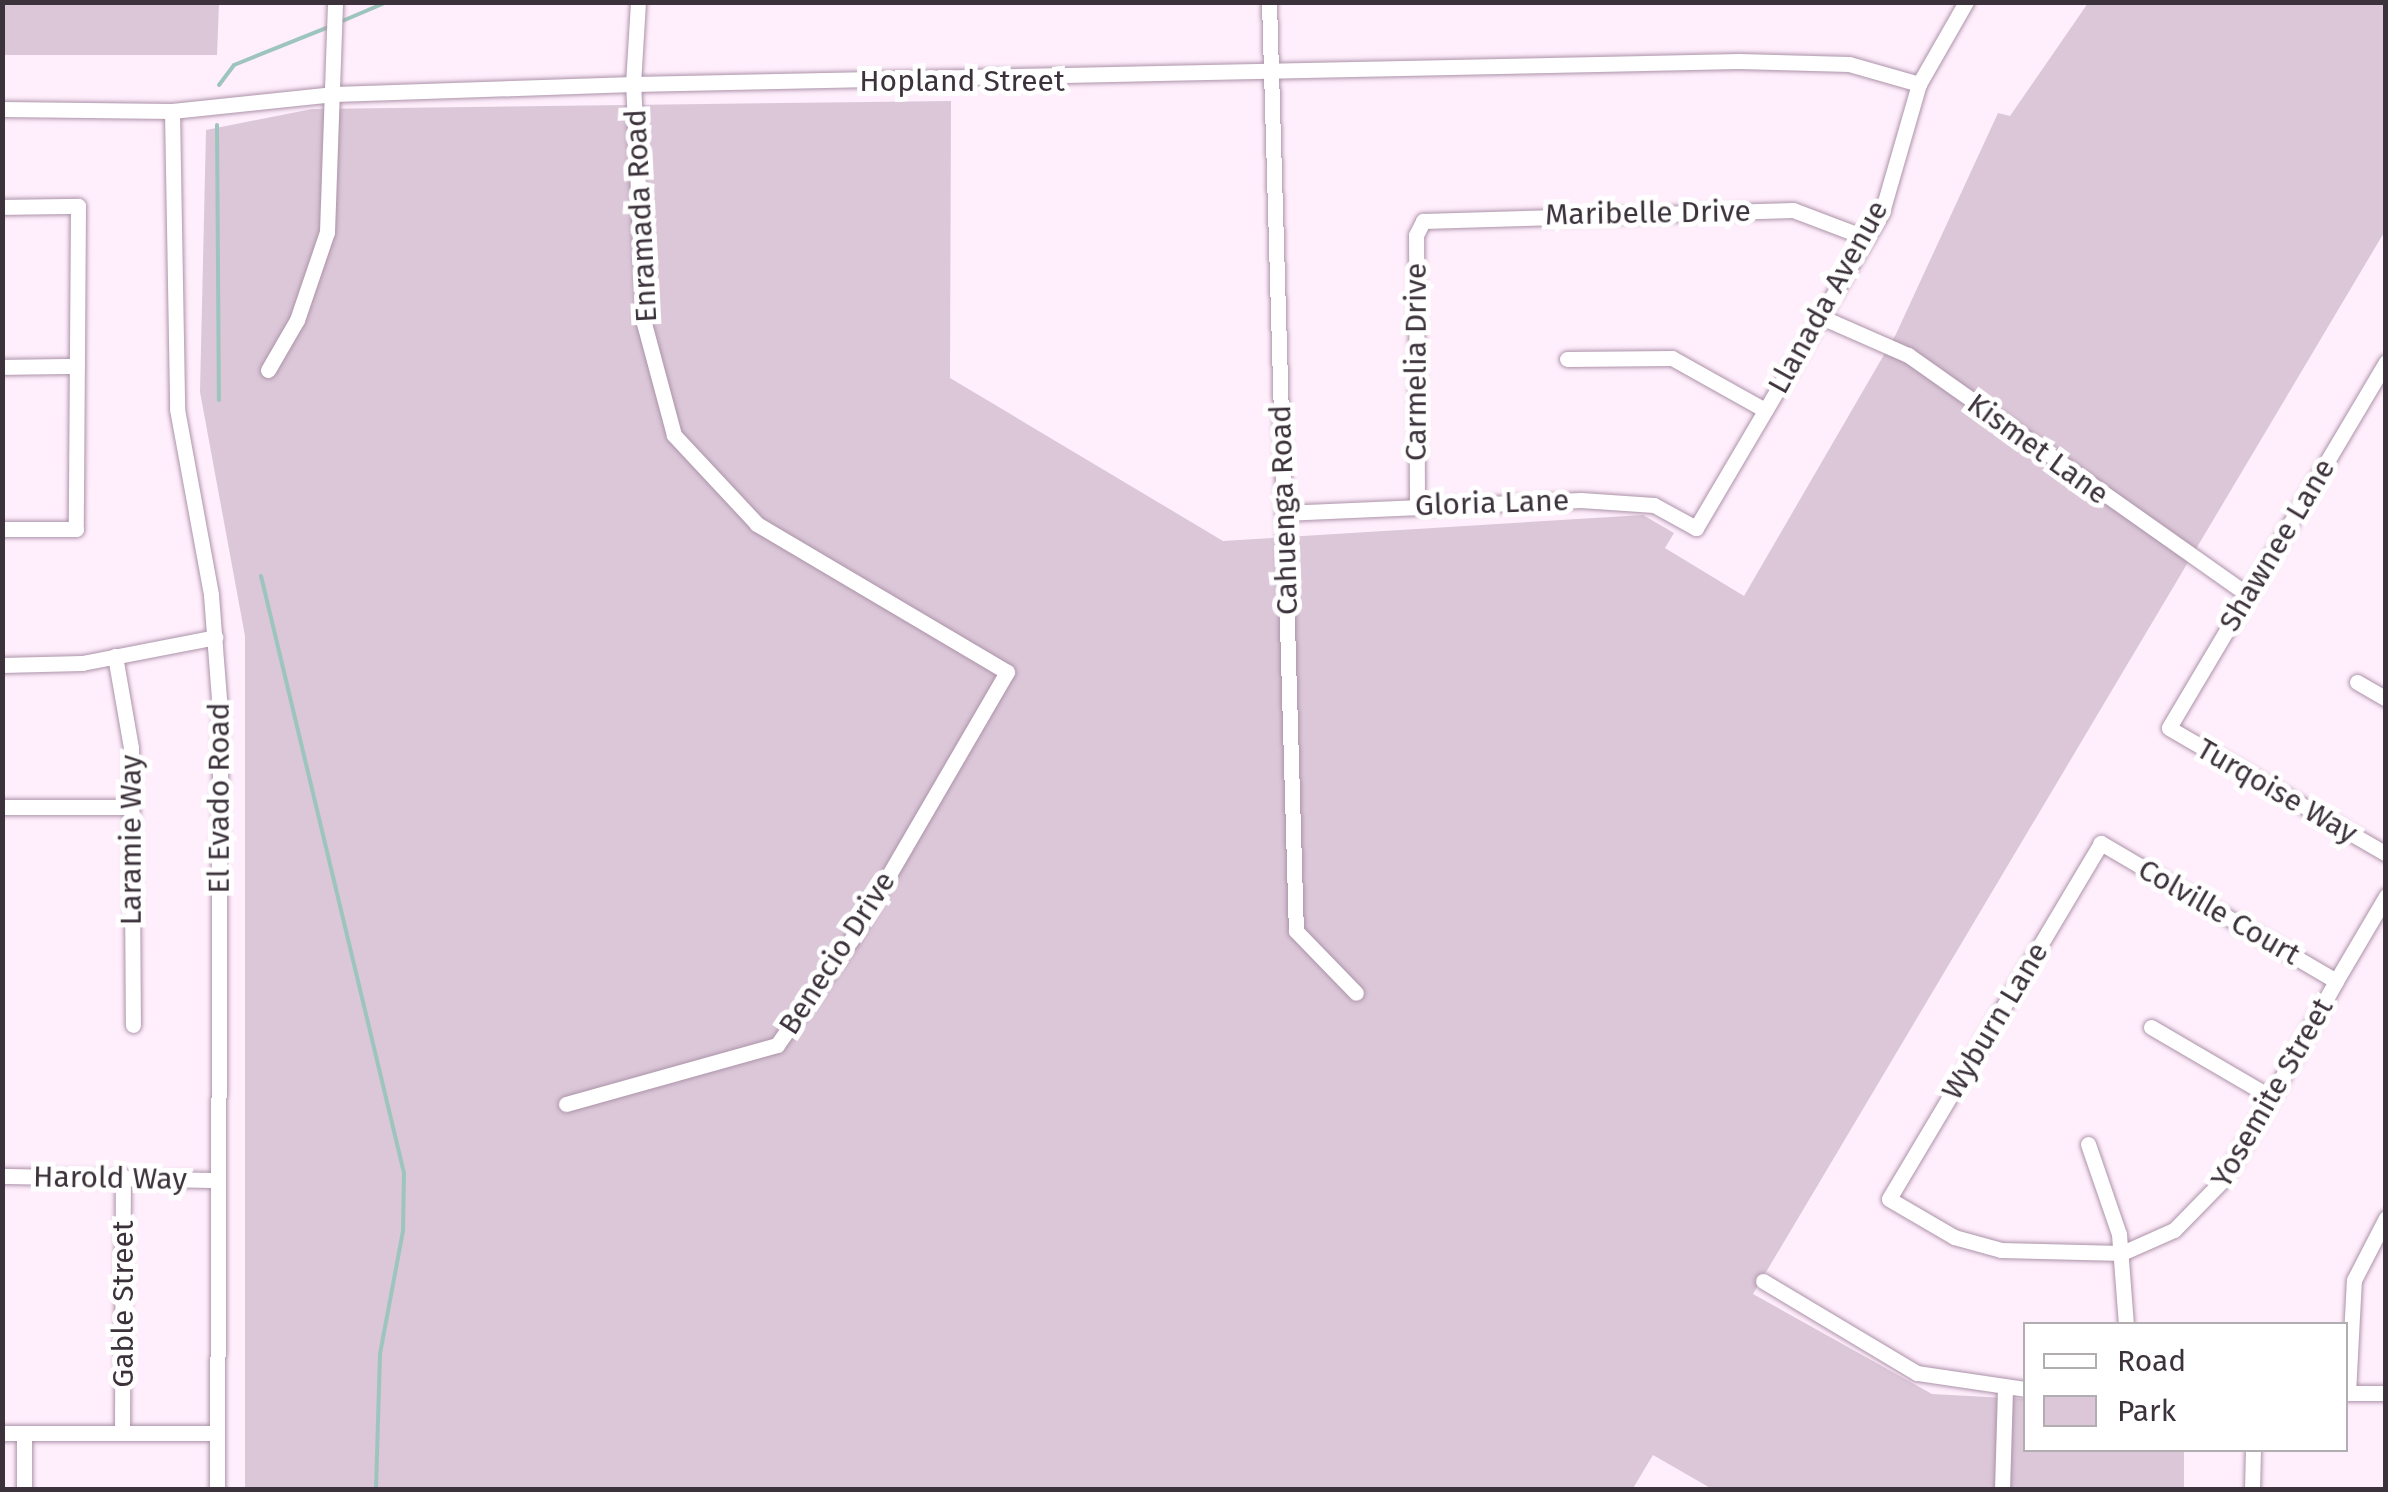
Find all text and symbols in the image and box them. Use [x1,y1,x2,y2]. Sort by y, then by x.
street label: Hopland Street [859,63,1065,99]
street label: Enramada Road [617,108,665,324]
street label: Maribelle Drive [1545,193,1751,233]
street label: Llanada Avenue [1760,194,1896,400]
street label: Carmelia Drive [1398,263,1434,461]
street label: Kismet Lane [1960,386,2116,512]
street label: Cahuenga Road [1262,404,1306,616]
street label: Shawnee Lane [2211,452,2343,638]
street label: Gloria Lane [1414,482,1570,524]
street label: El Evado Road [201,702,237,894]
street label: Turqoise Way [2190,731,2364,851]
street label: Laramie Way [113,755,149,925]
street label: Colville Court [2132,851,2306,973]
street label: Benecio Drive [771,865,903,1041]
street label: Wyburn Lane [1934,936,2056,1106]
street label: Yosemite Street [2203,992,2341,1194]
street label: Harold Way [33,1159,187,1197]
street label: Gable Street [105,1220,141,1388]
legend [2023,1322,2348,1452]
text: Road [2117,1343,2186,1379]
text: Park [2117,1393,2176,1429]

